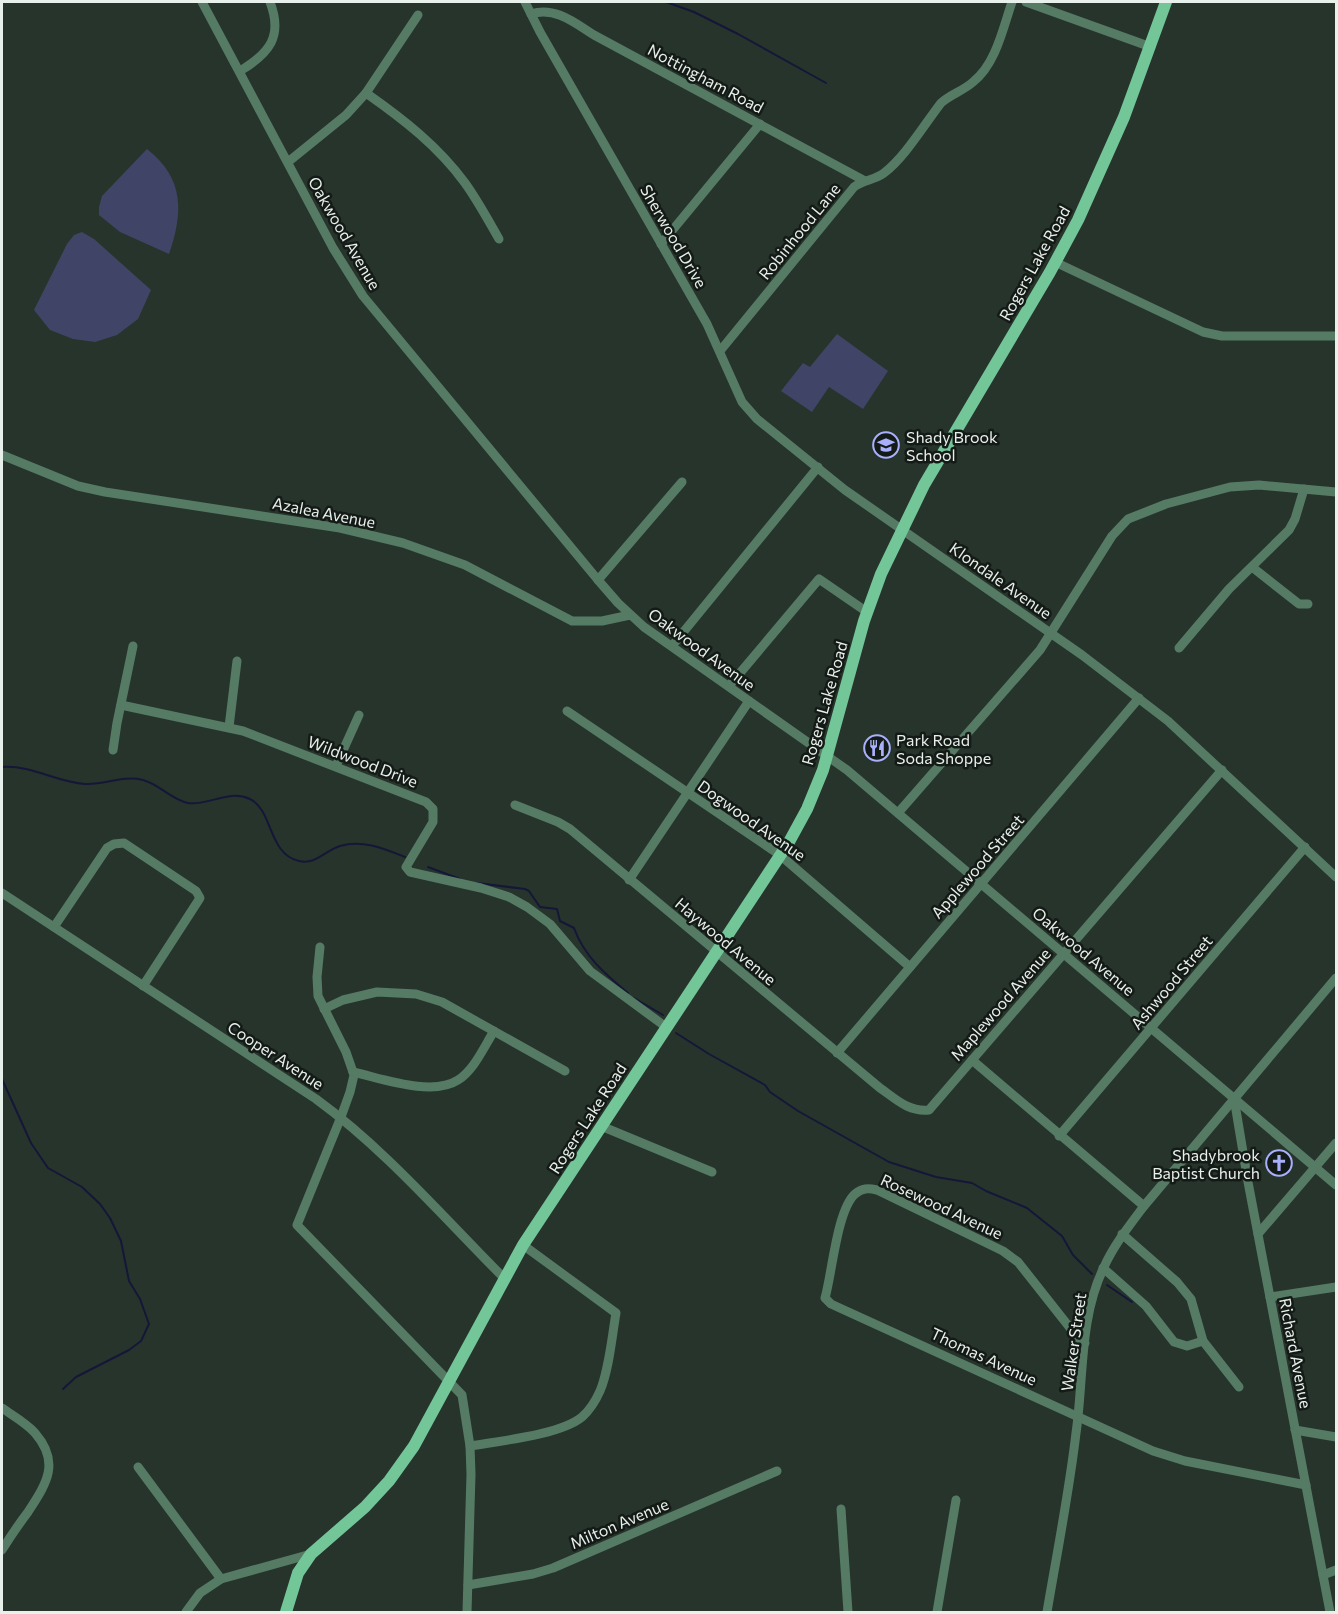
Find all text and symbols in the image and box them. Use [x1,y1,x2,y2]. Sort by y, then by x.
street label: Nottingham Road [645,39,767,117]
street label: Oakwood Avenue [305,173,385,293]
street label: Robinhood Lane [754,179,844,283]
street label: Sherwood Drive [637,181,711,291]
street label: Rogers Lake Road [995,202,1073,324]
place label: Shady Brook School [906,427,998,464]
school or university icon: Shady Brook School [871,430,901,460]
street label: Azalea Avenue [271,493,377,531]
street label: Klondale Avenue [946,538,1056,622]
street label: Oakwood Avenue [645,604,759,694]
street label: Rogers Lake Road [797,639,851,767]
place label: Park Road Soda Shoppe [896,730,991,767]
street label: Wildwood Drive [305,731,421,791]
restaurant icon: Park Road Soda Shoppe [862,733,892,763]
street label: Dogwood Avenue [694,776,810,864]
street label: Applewood Street [927,810,1028,922]
street label: Haywood Avenue [672,893,780,989]
street label: Oakwood Avenue [1029,903,1139,999]
street label: Ashwood Street [1126,931,1216,1033]
street label: Maplewood Avenue [946,944,1054,1064]
street label: Cooper Avenue [224,1017,328,1093]
street label: Rogers Lake Road [544,1059,630,1177]
place label: Shadybrook Baptist Church [1152,1145,1260,1182]
church icon: Shadybrook Baptist Church [1264,1148,1294,1178]
street label: Rosewood Avenue [878,1169,1006,1243]
street label: Walker Street [1057,1291,1089,1393]
street label: Richard Avenue [1276,1296,1316,1410]
street label: Thomas Avenue [928,1323,1040,1389]
street label: Milton Avenue [567,1494,671,1552]

